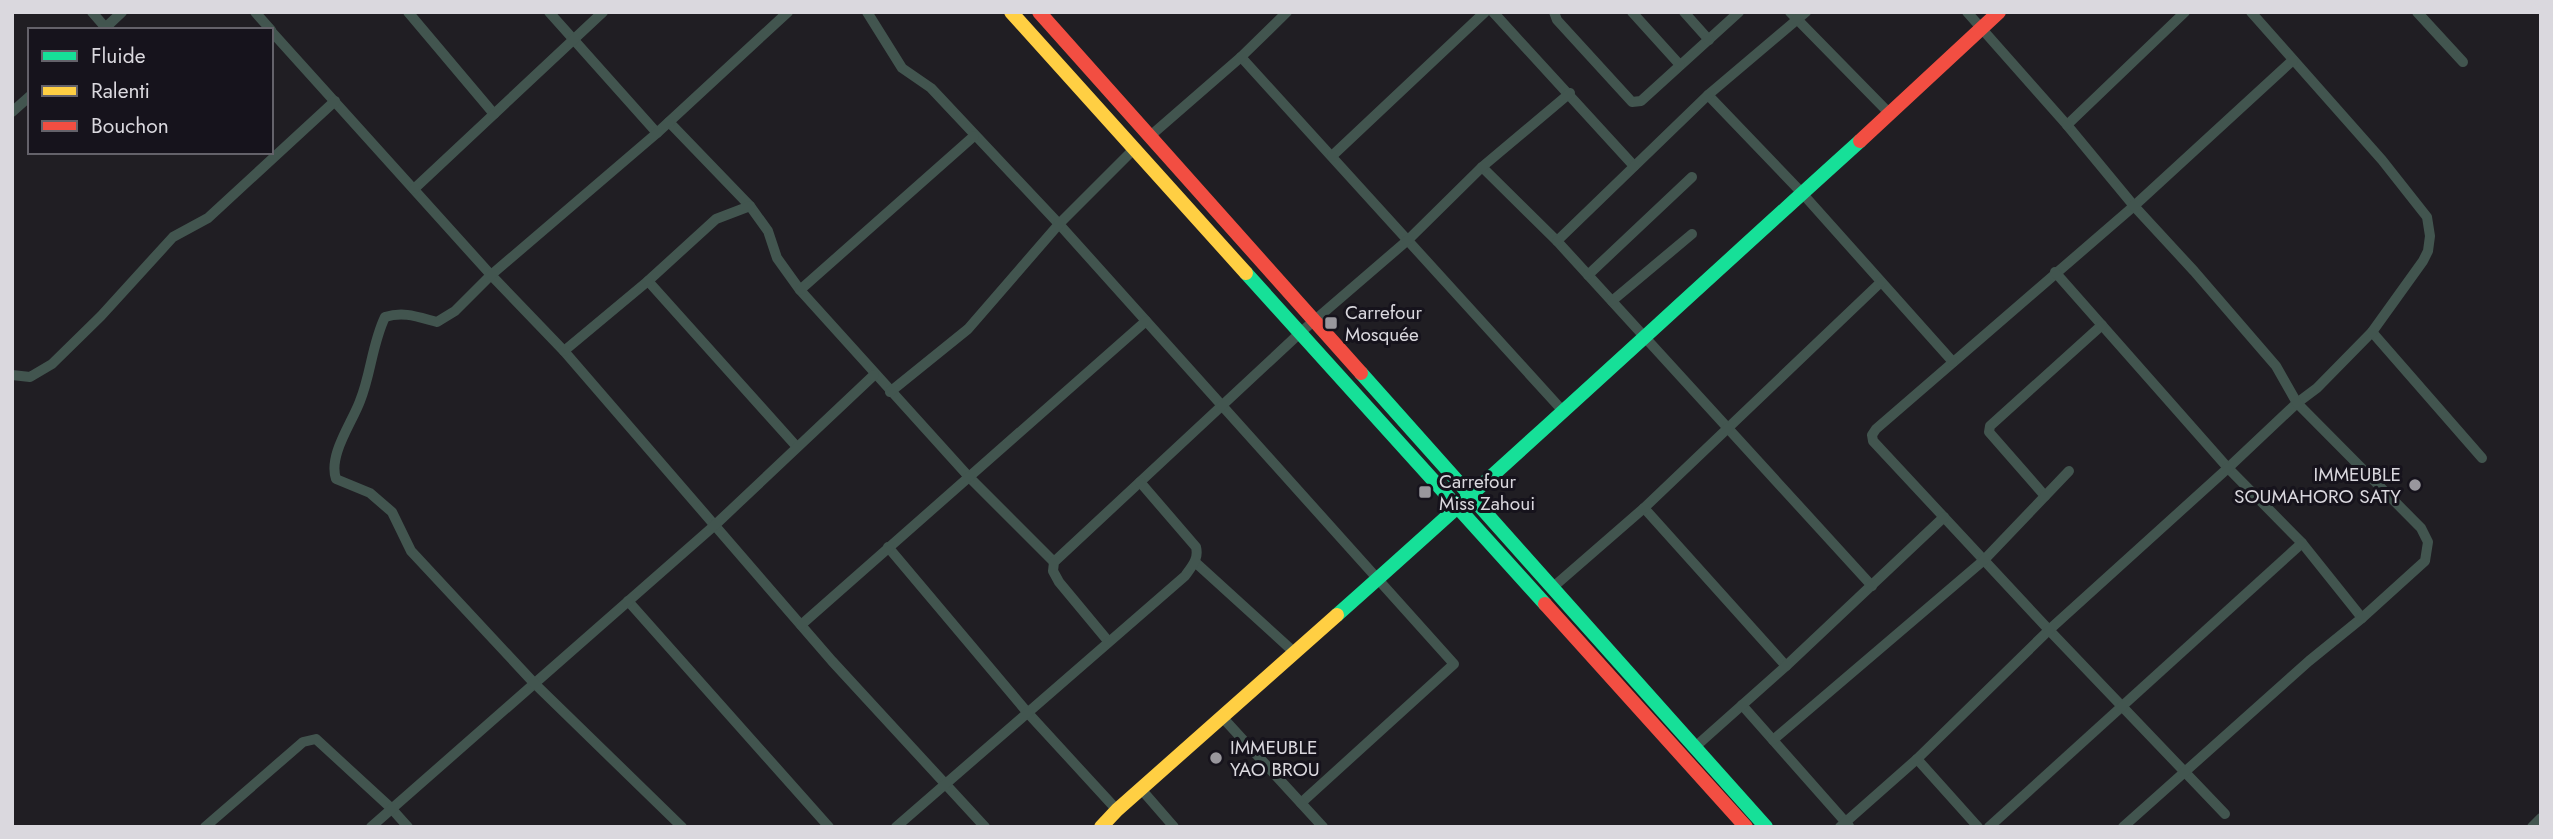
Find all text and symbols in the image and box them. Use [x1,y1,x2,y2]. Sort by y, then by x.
legend [28,28,273,154]
text: Fluide [91,41,146,71]
text: Ralenti [91,76,150,106]
text: Bouchon [91,111,169,141]
place label: Carrefour Mosquée [1345,299,1422,348]
marker: Carrefour Mosquée [1323,315,1339,331]
place label: IMMEUBLE SOUMAHORO SATY [2234,461,2401,510]
place label: Carrefour Miss Zahoui [1439,468,1535,517]
marker: IMMEUBLE SOUMAHORO SATY [2407,477,2423,493]
marker: Carrefour Miss Zahoui [1417,484,1433,500]
place label: IMMEUBLE YAO BROU [1230,734,1320,783]
marker: IMMEUBLE YAO BROU [1208,750,1224,766]

